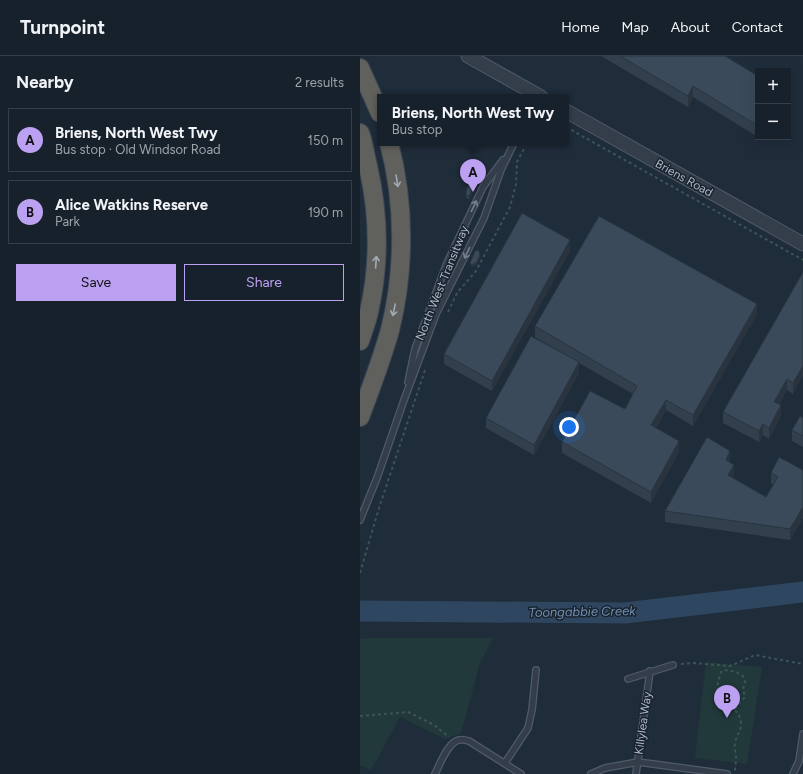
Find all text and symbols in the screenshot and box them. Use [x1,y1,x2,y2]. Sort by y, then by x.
text: Turnpoint [20,16,105,39]
text: Home [561,19,600,36]
text: Map [622,19,649,36]
text: About [671,19,710,36]
text: Contact [732,19,783,36]
map controls [755,68,791,140]
button: + [755,68,791,104]
text: Nearby [16,72,74,92]
text: 2 results [295,75,344,90]
popup [377,94,569,146]
text: Briens, North West Twy [392,104,554,122]
button: − [755,104,791,140]
text: Bus stop [392,122,442,137]
text: Briens, North West Twy [55,124,218,142]
text: A [25,133,35,148]
text: 150 m [308,133,343,148]
text: Bus stop · Old Windsor Road [55,142,221,157]
street label: Briens Road [653,156,715,200]
pin: A [460,159,486,192]
one-way arrow [393,174,401,187]
text: Alice Watkins Reserve [55,196,208,214]
one-way arrow [471,200,478,212]
text: B [26,205,34,220]
text: 190 m [308,205,343,220]
text: Park [55,214,80,229]
street label: North West Transitway [413,223,472,342]
one-way arrow [463,247,470,259]
one-way arrow [372,256,379,269]
button: Save [16,264,176,301]
button: Share [184,264,344,301]
one-way arrow [389,303,397,316]
your location [559,417,579,437]
water label: Toongabbie Creek [528,603,636,620]
pin: B [714,685,740,718]
street label: Killylea Way [632,690,654,755]

